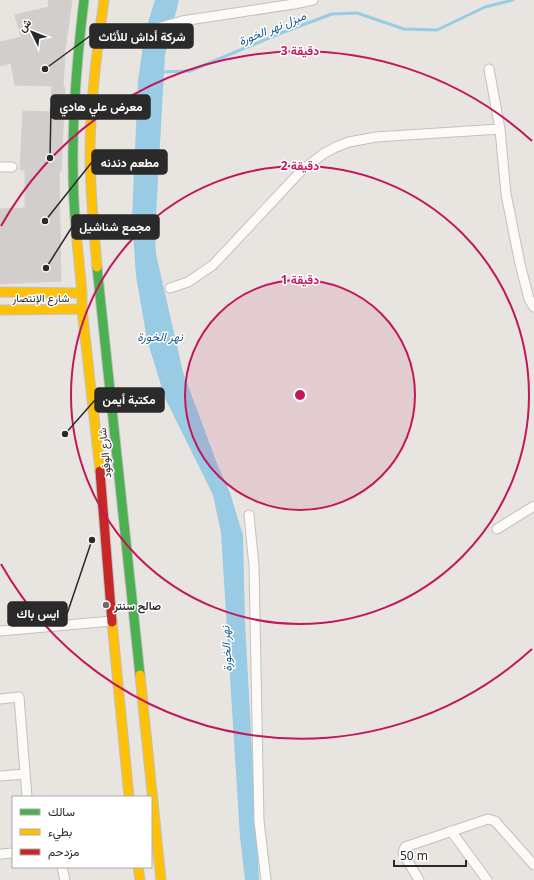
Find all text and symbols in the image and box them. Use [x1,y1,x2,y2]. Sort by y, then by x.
water label: مبزل نهر الخورة [236,7,309,49]
north arrow [12,12,52,52]
text: ش [14,15,34,35]
callout: شركة أداش للأثاث [90,24,193,48]
text: شركة أداش للأثاث [99,28,186,45]
text: 3 دقيقة [281,42,319,59]
callout: معرض علي هادي [51,95,150,119]
text: معرض علي هادي [59,98,143,117]
callout: مطعم دندنه [92,150,167,174]
text: مطعم دندنه [101,154,160,171]
text: 2 دقيقة [281,157,319,174]
callout: مجمع شناشيل [72,215,159,239]
text: مجمع شناشيل [79,218,151,235]
text: 1 دقيقة [281,271,319,288]
street label: شارع الإنتصار [12,290,70,306]
water label: نهر الخورة [137,328,183,345]
callout: مكتبة أيمن [95,388,164,412]
centre of rings [293,388,307,402]
text: مكتبة أيمن [102,391,156,408]
street label: شارع الوفود [94,427,115,479]
place label: صالح سنتر [113,598,161,614]
marker: صالح سنتر [101,600,111,610]
callout: ايس باك [8,602,67,626]
text: ايس باك [17,605,59,622]
water label: نهر الخورة [216,625,236,672]
legend [12,796,152,868]
text: سالك [48,803,75,820]
text: بطيء [48,823,72,842]
scale bar [394,842,466,868]
text: مزدحم [48,843,79,860]
text: 50 m [400,847,428,864]

